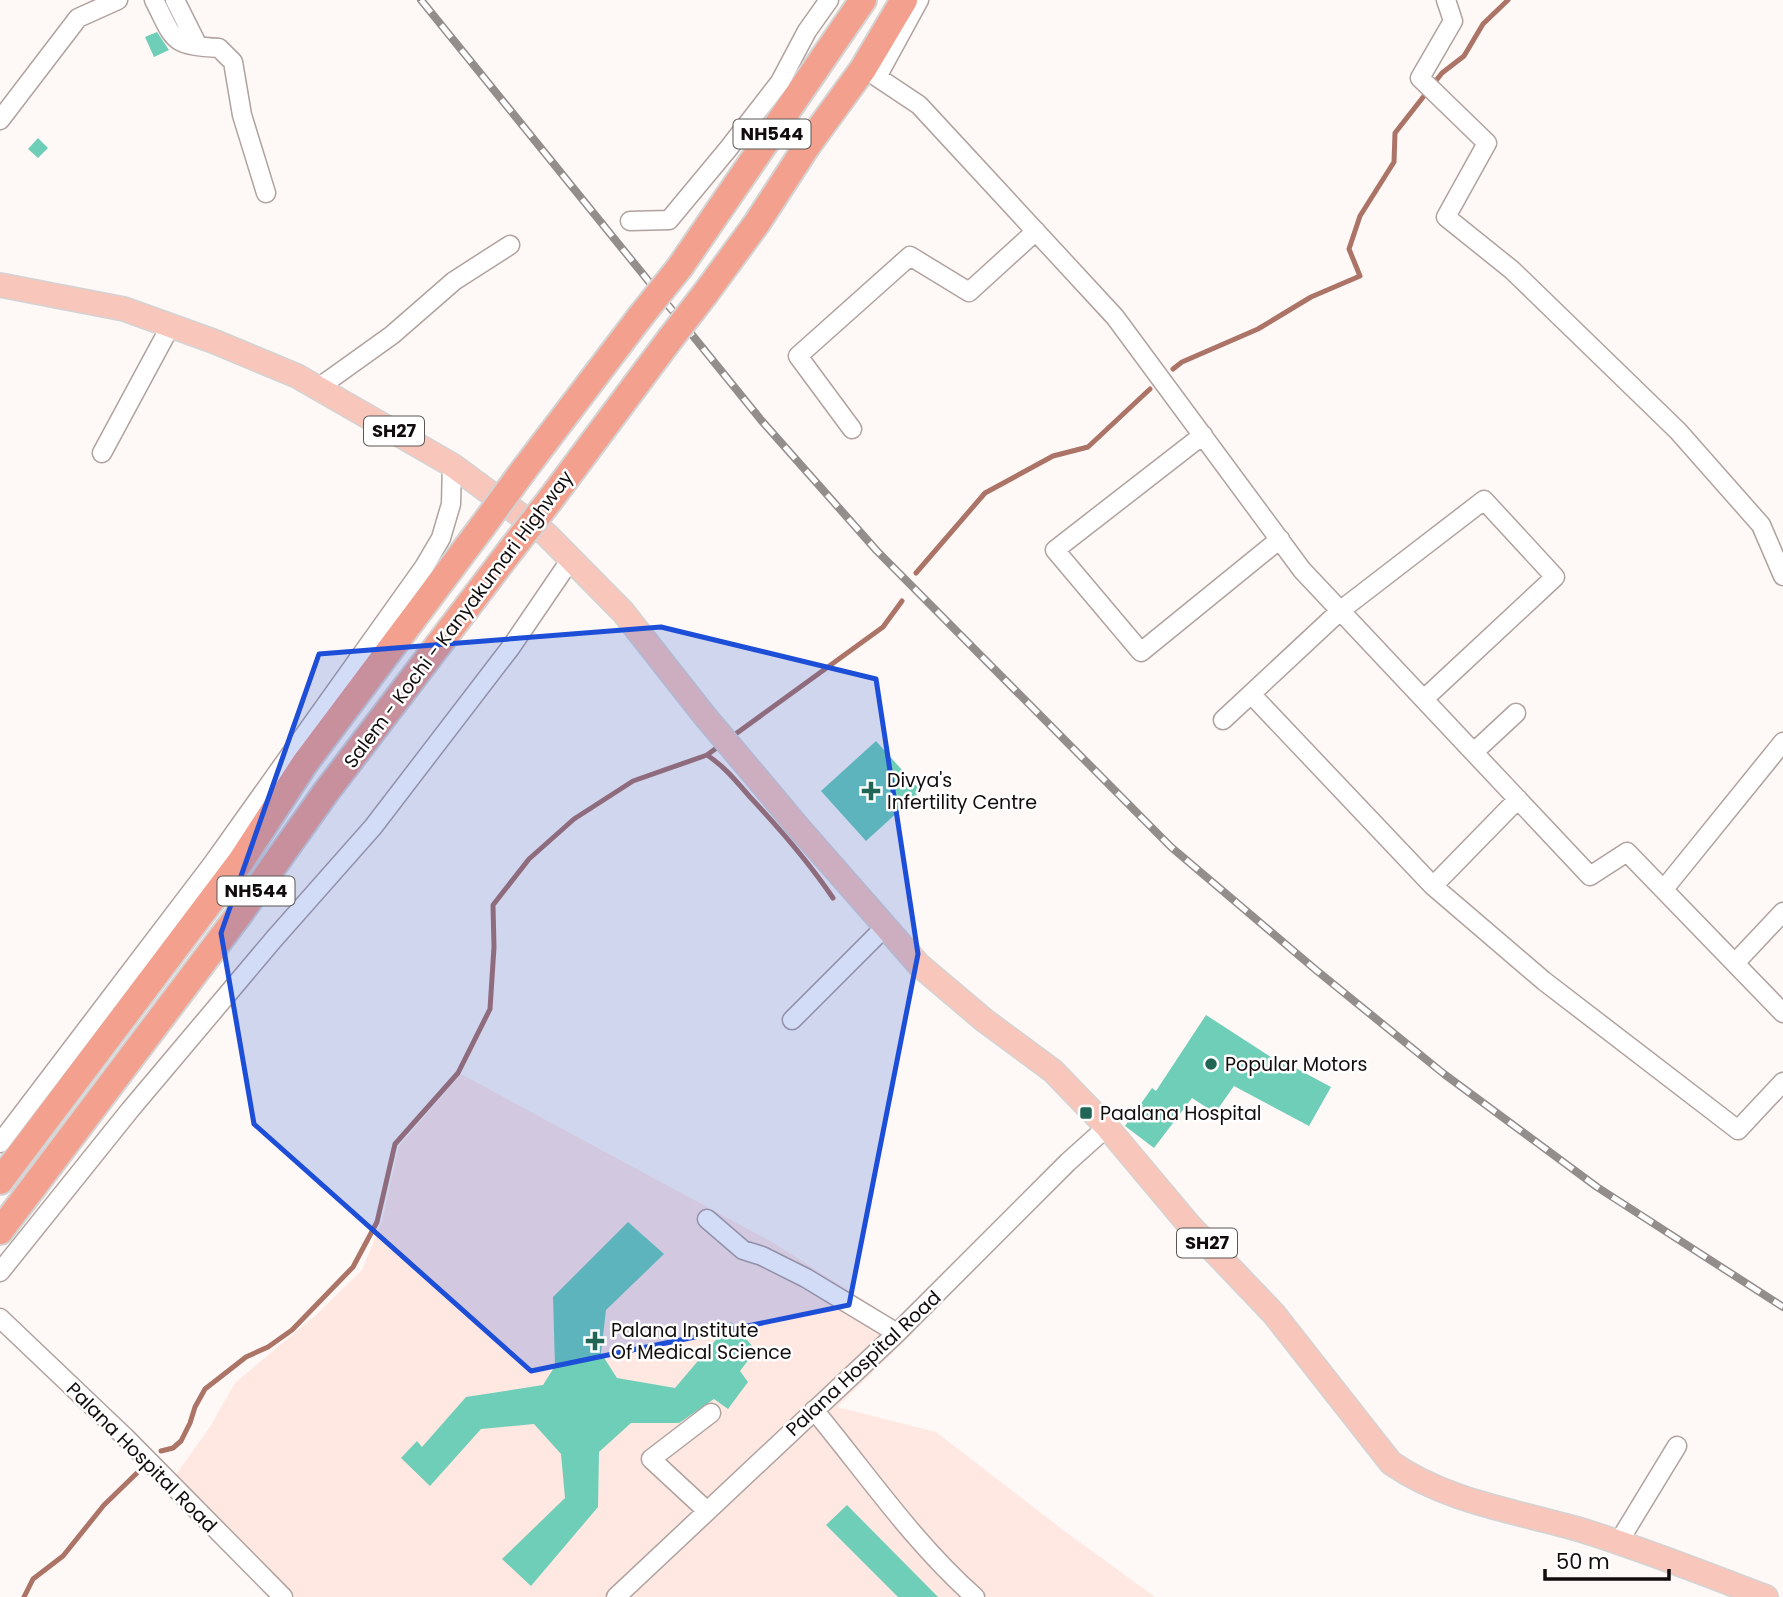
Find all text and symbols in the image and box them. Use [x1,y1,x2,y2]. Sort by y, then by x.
road number: NH544 [734,119,810,148]
road number: SH27 [364,416,424,446]
street label: Salem - Kochi - Kanyakumari Highway [337,465,580,774]
place label: Divya's Infertility Centre [887,767,1037,816]
marker: Divya's Infertility Centre [861,781,881,801]
road number: NH544 [218,876,294,906]
place label: Popular Motors [1225,1051,1367,1078]
marker: Popular Motors [1203,1056,1219,1072]
place label: Paalana Hospital [1100,1100,1261,1127]
marker: Paalana Hospital [1078,1105,1094,1121]
road number: SH27 [1177,1228,1237,1258]
street label: Palana Hospital Road [780,1284,947,1442]
place label: Palana Institute Of Medical Science [611,1317,792,1366]
marker: Palana Institute Of Medical Science [585,1331,605,1351]
street label: Palana Hospital Road [60,1376,223,1539]
scale bar [1545,1538,1669,1582]
text: 50 m [1556,1547,1610,1576]

